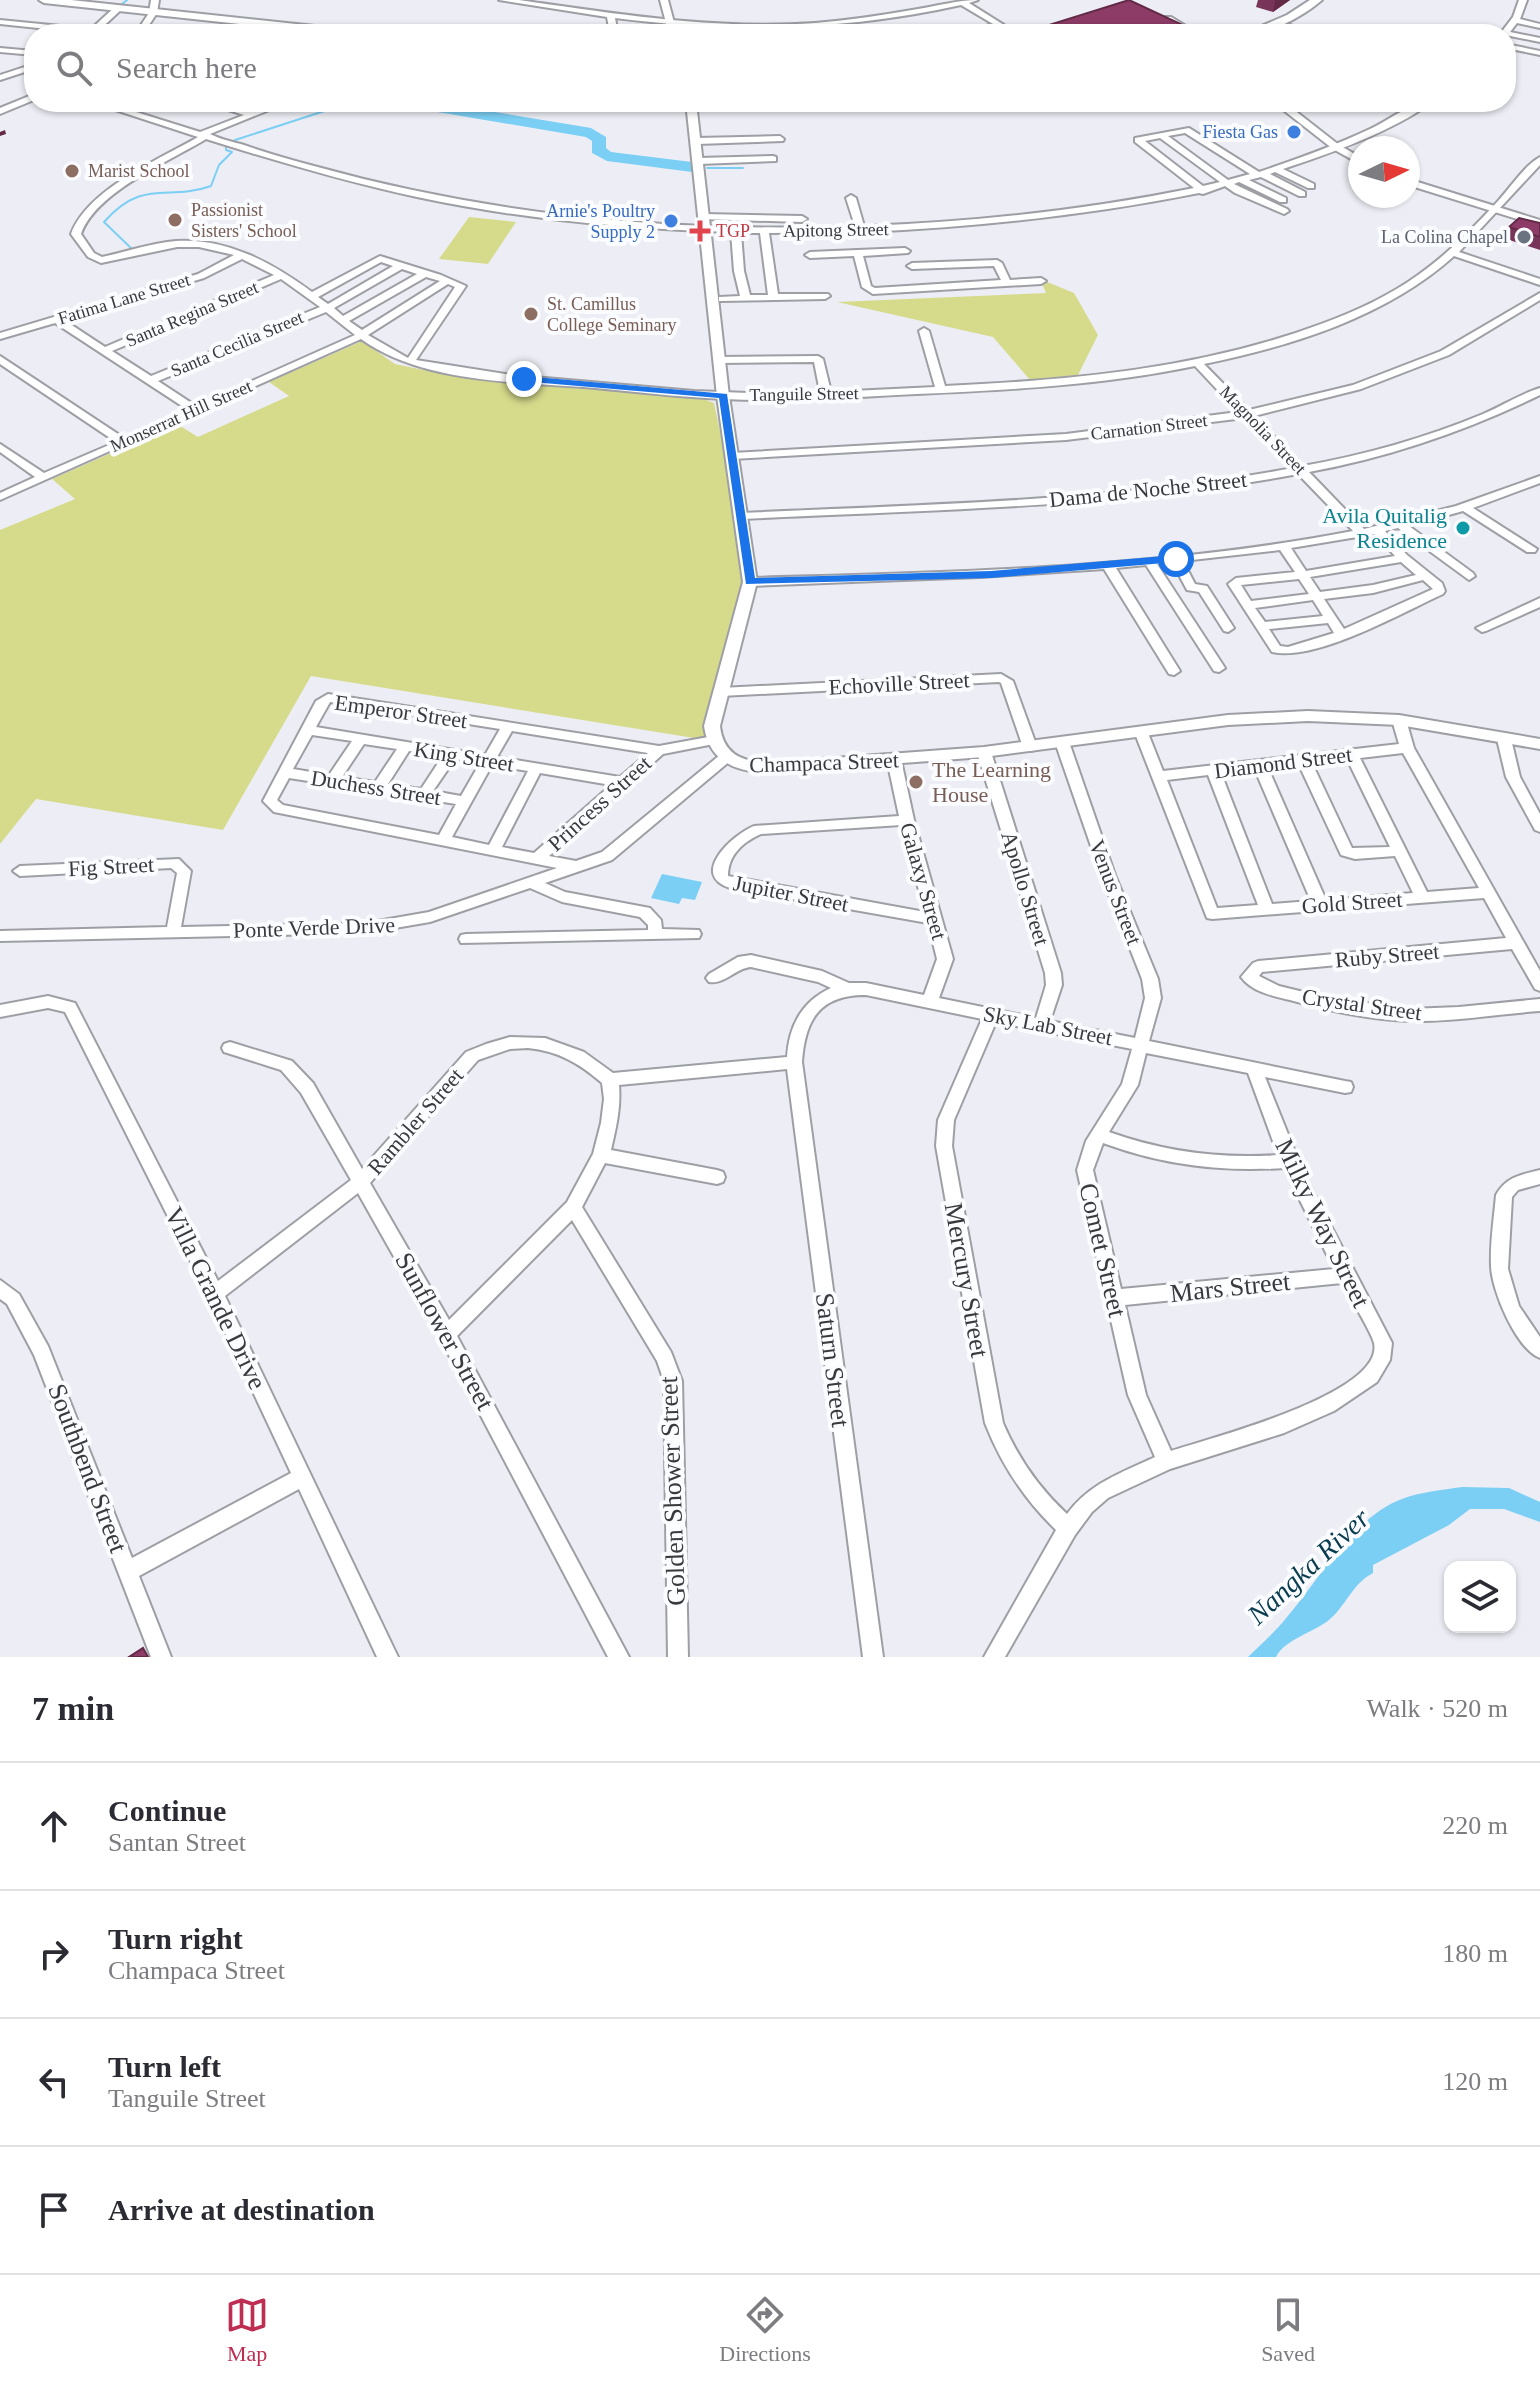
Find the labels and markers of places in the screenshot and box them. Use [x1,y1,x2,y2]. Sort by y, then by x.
place label: Fiesta Gas [1203,122,1278,142]
marker: Fiesta Gas [1285,123,1303,141]
place label: Marist School [88,161,190,181]
marker: Marist School [63,162,81,180]
place label: Passionist Sisters' School [191,200,297,241]
place label: Arnie's Poultry Supply 2 [546,201,655,242]
marker: Passionist Sisters' School [166,211,184,229]
marker: Arnie's Poultry Supply 2 [662,212,680,230]
place label: TGP [716,221,750,241]
marker: TGP [691,222,709,240]
place label: La Colina Chapel [1381,227,1508,247]
marker: La Colina Chapel [1515,228,1533,246]
place label: St. Camillus College Seminary [547,294,676,335]
marker: St. Camillus College Seminary [522,305,540,323]
place label: Avila Quitalig Residence [1322,503,1447,553]
marker: Avila Quitalig Residence [1454,519,1472,537]
place label: The Learning House [932,757,1051,807]
marker: The Learning House [907,773,925,791]

